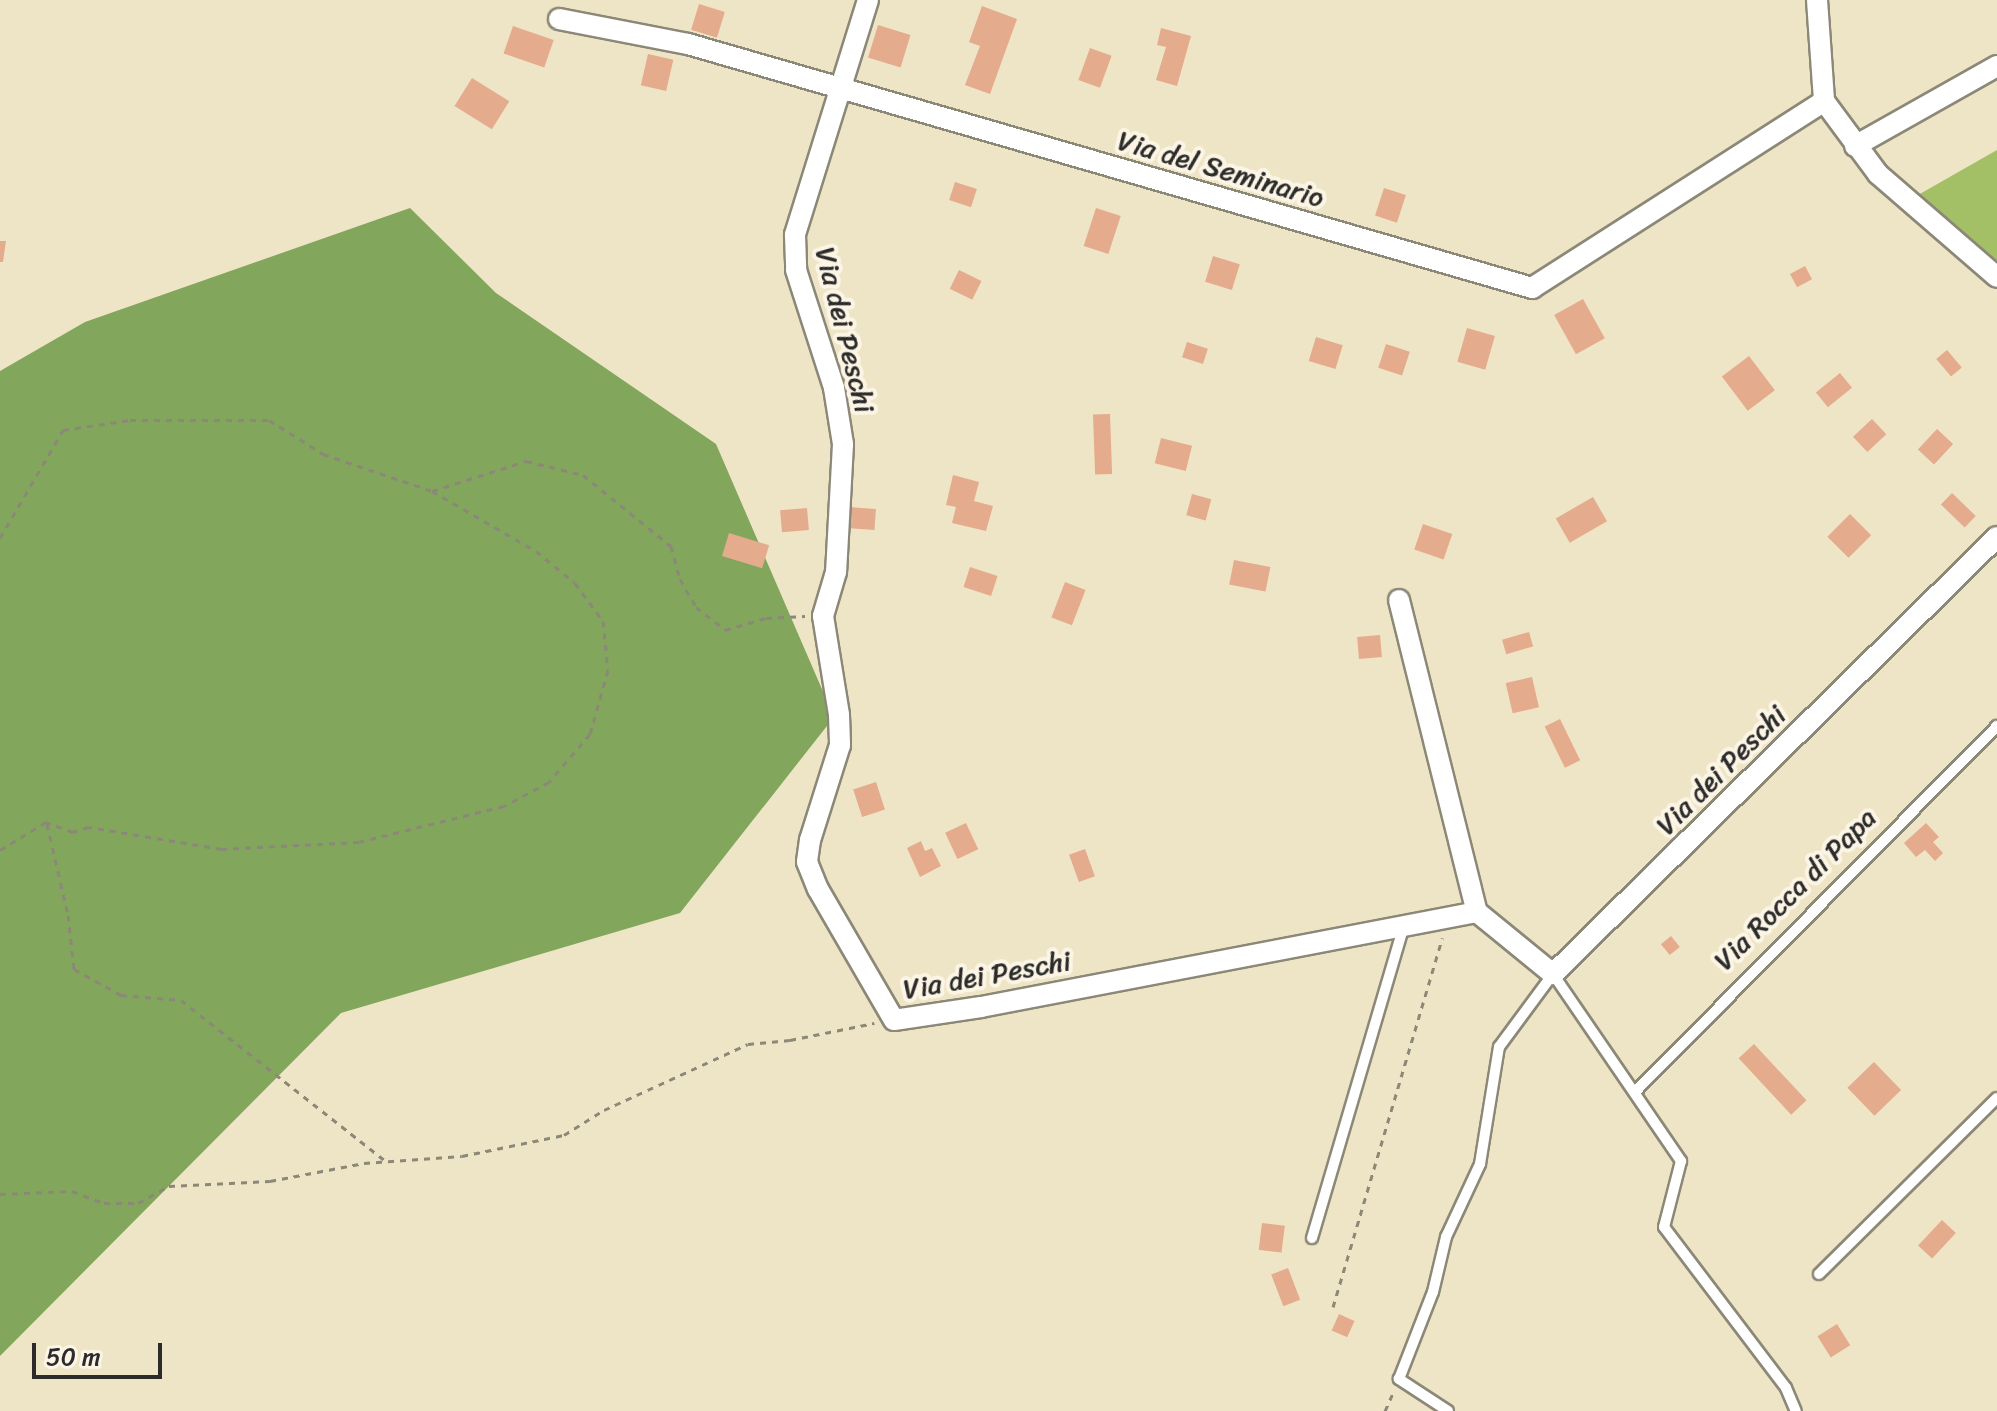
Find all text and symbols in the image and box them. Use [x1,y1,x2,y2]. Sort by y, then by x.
street label: Via del Seminario [1114,123,1328,215]
street label: Via dei Peschi [808,243,882,417]
street label: Via dei Peschi [1649,698,1793,842]
street label: Via Rocca di Papa [1707,801,1883,977]
street label: Via dei Peschi [900,944,1074,1006]
scale bar [36,1327,166,1377]
text: 50 m [46,1336,101,1378]

